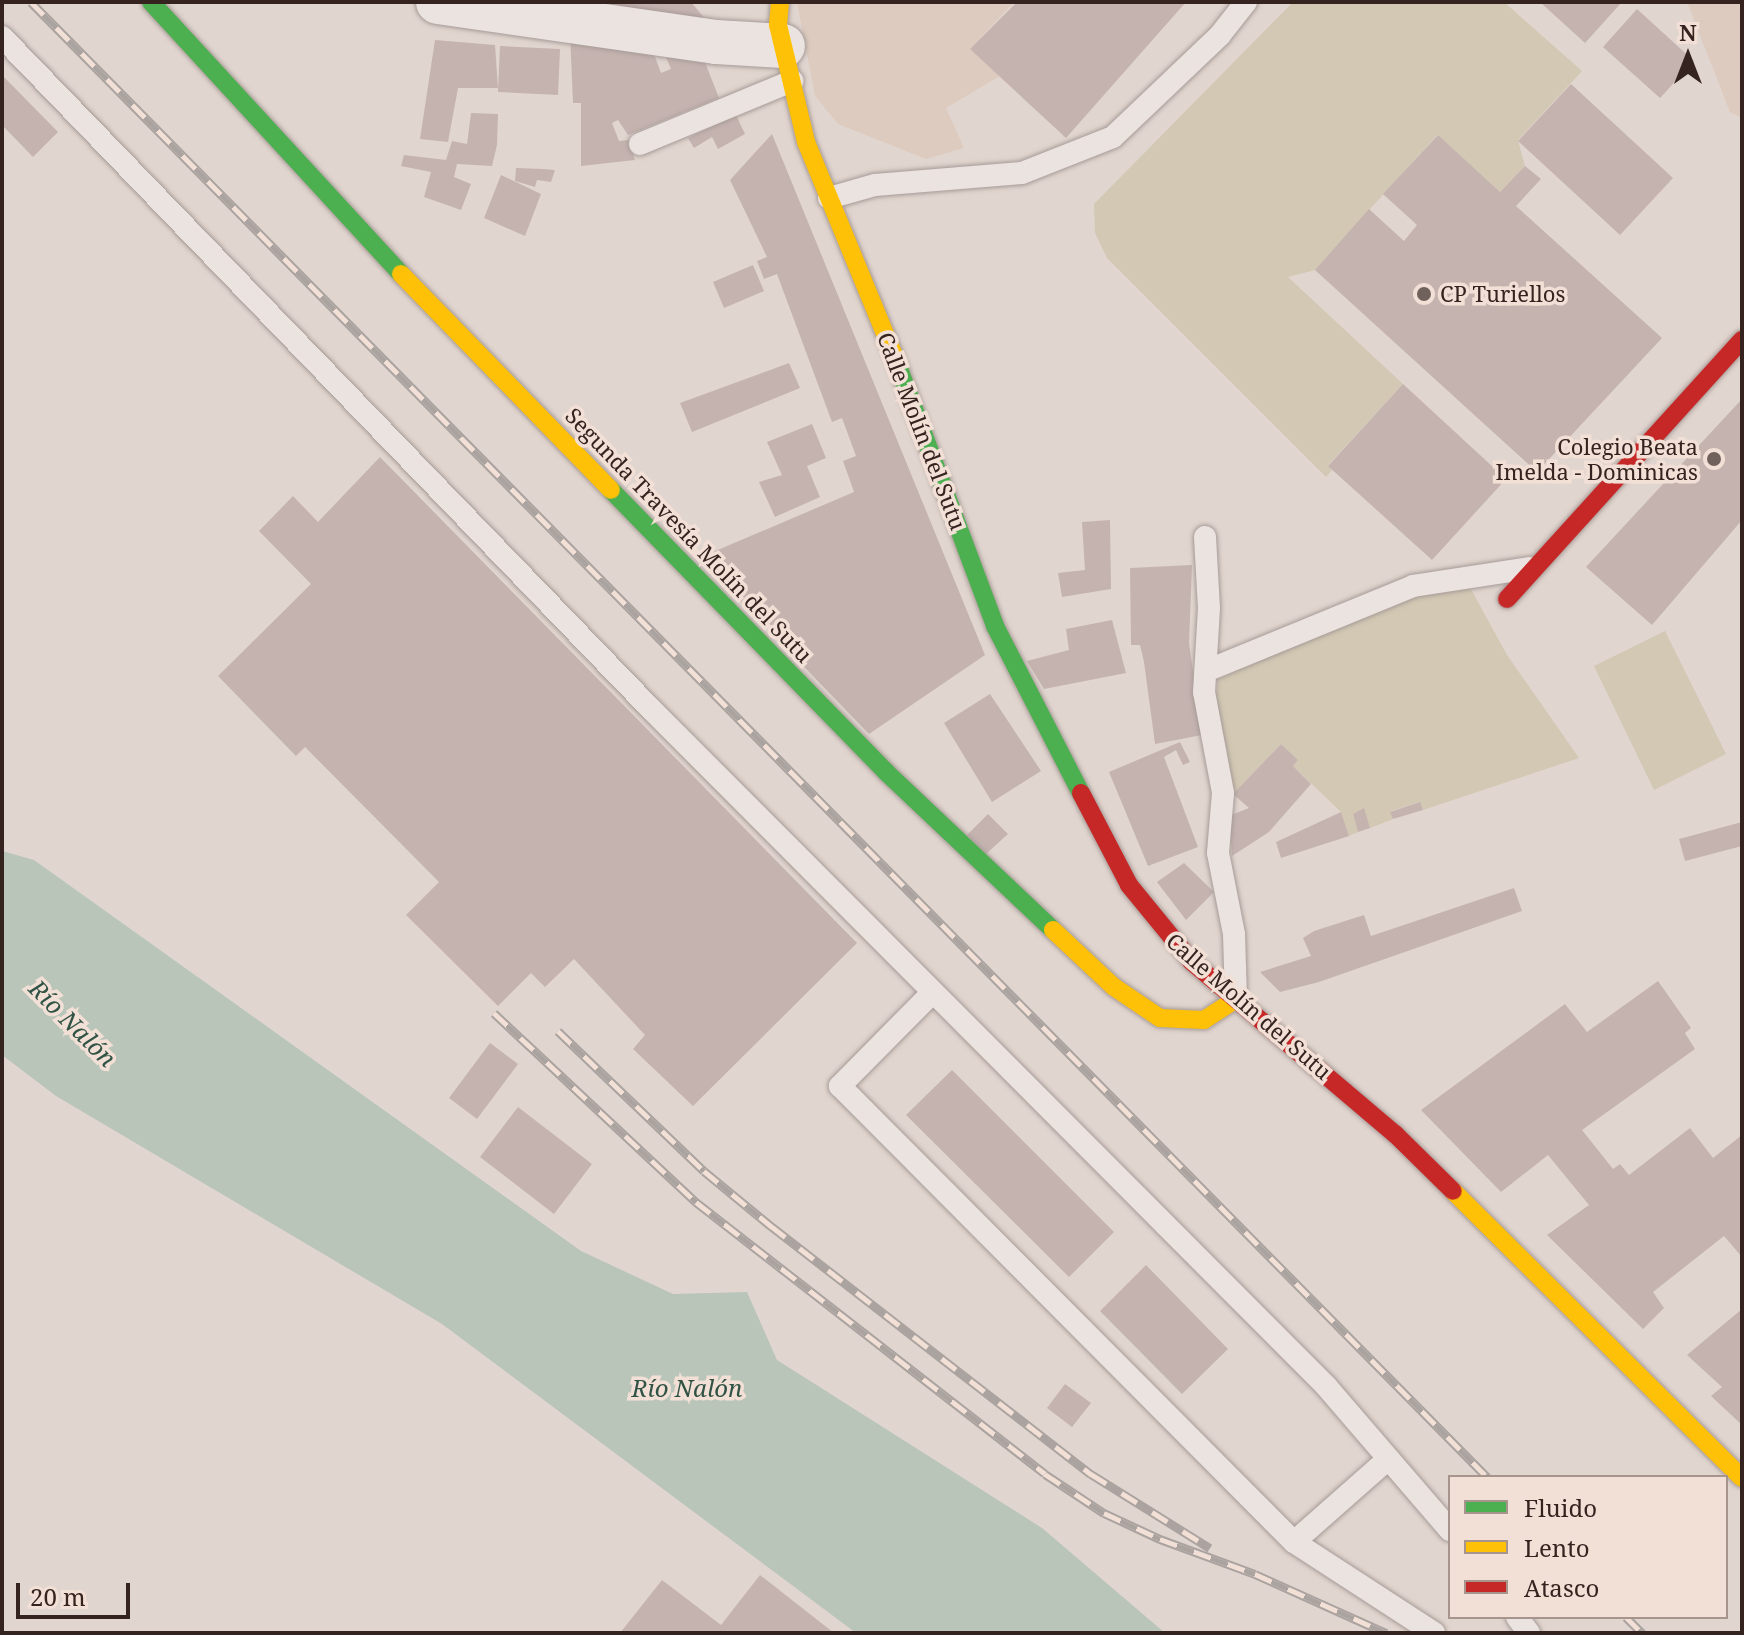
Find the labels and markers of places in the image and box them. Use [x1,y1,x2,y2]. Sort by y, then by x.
place label: CP Turiellos [1440,281,1565,307]
marker: CP Turiellos [1415,285,1433,303]
place label: Colegio Beata Imelda - Dominicas [1496,433,1698,484]
marker: Colegio Beata Imelda - Dominicas [1705,450,1723,468]

